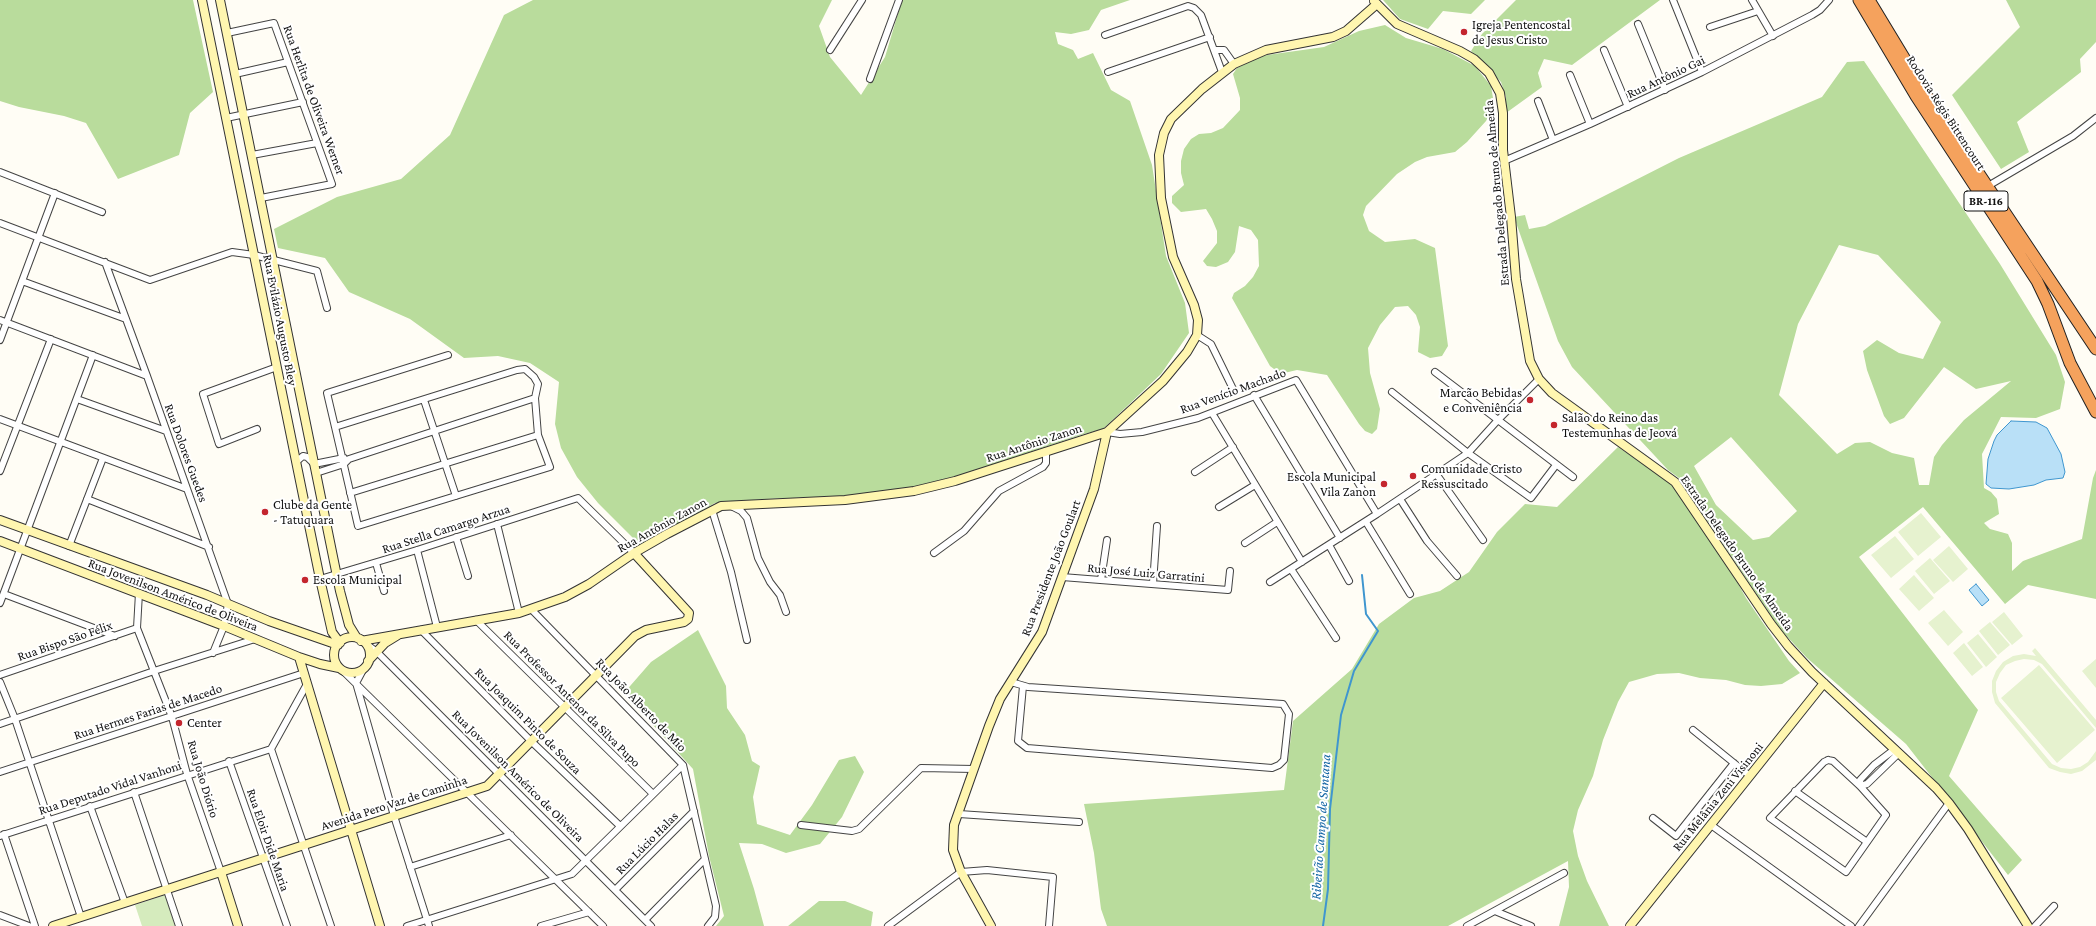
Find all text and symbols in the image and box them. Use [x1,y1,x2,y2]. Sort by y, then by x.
place label: Igreja Pentencostal de Jesus Cristo [1472,17,1570,48]
street label: Rua Herlita de Oliveira Werner [280,23,348,177]
marker: Igreja Pentencostal de Jesus Cristo [1459,27,1469,37]
street label: Rua Antônio Gai [1624,52,1708,102]
street label: Rodovia Régis Bittencourt [1903,53,1989,173]
street label: Estrada Delegado Bruno de Almeida [1481,100,1513,286]
road number: BR-116 [1964,191,2008,211]
street label: Rua Evilázio Augusto Bley [260,253,300,387]
street label: Rua Venício Machado [1178,365,1288,417]
place label: Marcão Bebidas e Conveniência [1440,385,1522,416]
marker: Marcão Bebidas e Conveniência [1525,395,1535,405]
street label: Rua Dolores Guedes [161,402,211,504]
place label: Salão do Reino das Testemunhas de Jeová [1562,410,1677,441]
street label: Rua Antônio Zanon [984,420,1084,466]
marker: Salão do Reino das Testemunhas de Jeová [1549,420,1559,430]
place label: Comunidade Cristo Ressuscitado [1421,461,1522,492]
place label: Escola Municipal Vila Zanon [1287,469,1376,500]
marker: Comunidade Cristo Ressuscitado [1408,471,1418,481]
street label: Estrada Delegado Bruno de Almeida [1677,472,1797,634]
marker: Escola Municipal Vila Zanon [1379,479,1389,489]
street label: Rua Antônio Zanon [615,494,709,556]
place label: Clube da Gente - Tatuquara [273,497,352,528]
street label: Rua Presidente João Goulart [1018,498,1084,638]
street label: Rua Stella Camargo Arzua [380,501,512,557]
marker: Clube da Gente - Tatuquara [260,507,270,517]
street label: Rua Jovenilson Américo de Oliveira [86,555,260,635]
street label: Rua José Luiz Garratini [1087,560,1205,586]
place label: Escola Municipal [313,572,402,588]
marker: Escola Municipal [300,575,310,585]
street label: Rua Bispo São Félix [15,617,115,665]
street label: Rua Professor Antenor da Silva Pupo [500,627,644,771]
street label: Rua João Alberto de Mio [592,655,690,755]
street label: Rua Joaquim Pinto de Souza [471,664,585,778]
street label: Rua Hermes Farias de Macedo [72,681,224,743]
street label: Rua Jovenilson Américo de Oliveira [449,707,587,845]
place label: Center [187,715,222,731]
marker: Center [174,718,184,728]
street label: Rua João Diório [184,738,222,820]
street label: Rua Melânia Zeni Visinoni [1669,739,1767,855]
water label: Ribeirão Campo de Santana [1308,754,1334,900]
street label: Rua Deputado Vidal Vanhoni [37,757,183,819]
street label: Avenida Pero Vaz de Caminha [319,772,469,834]
street label: Rua Eloir Dide Maria [243,787,293,893]
street label: Rua Lúcio Halas [612,808,682,878]

